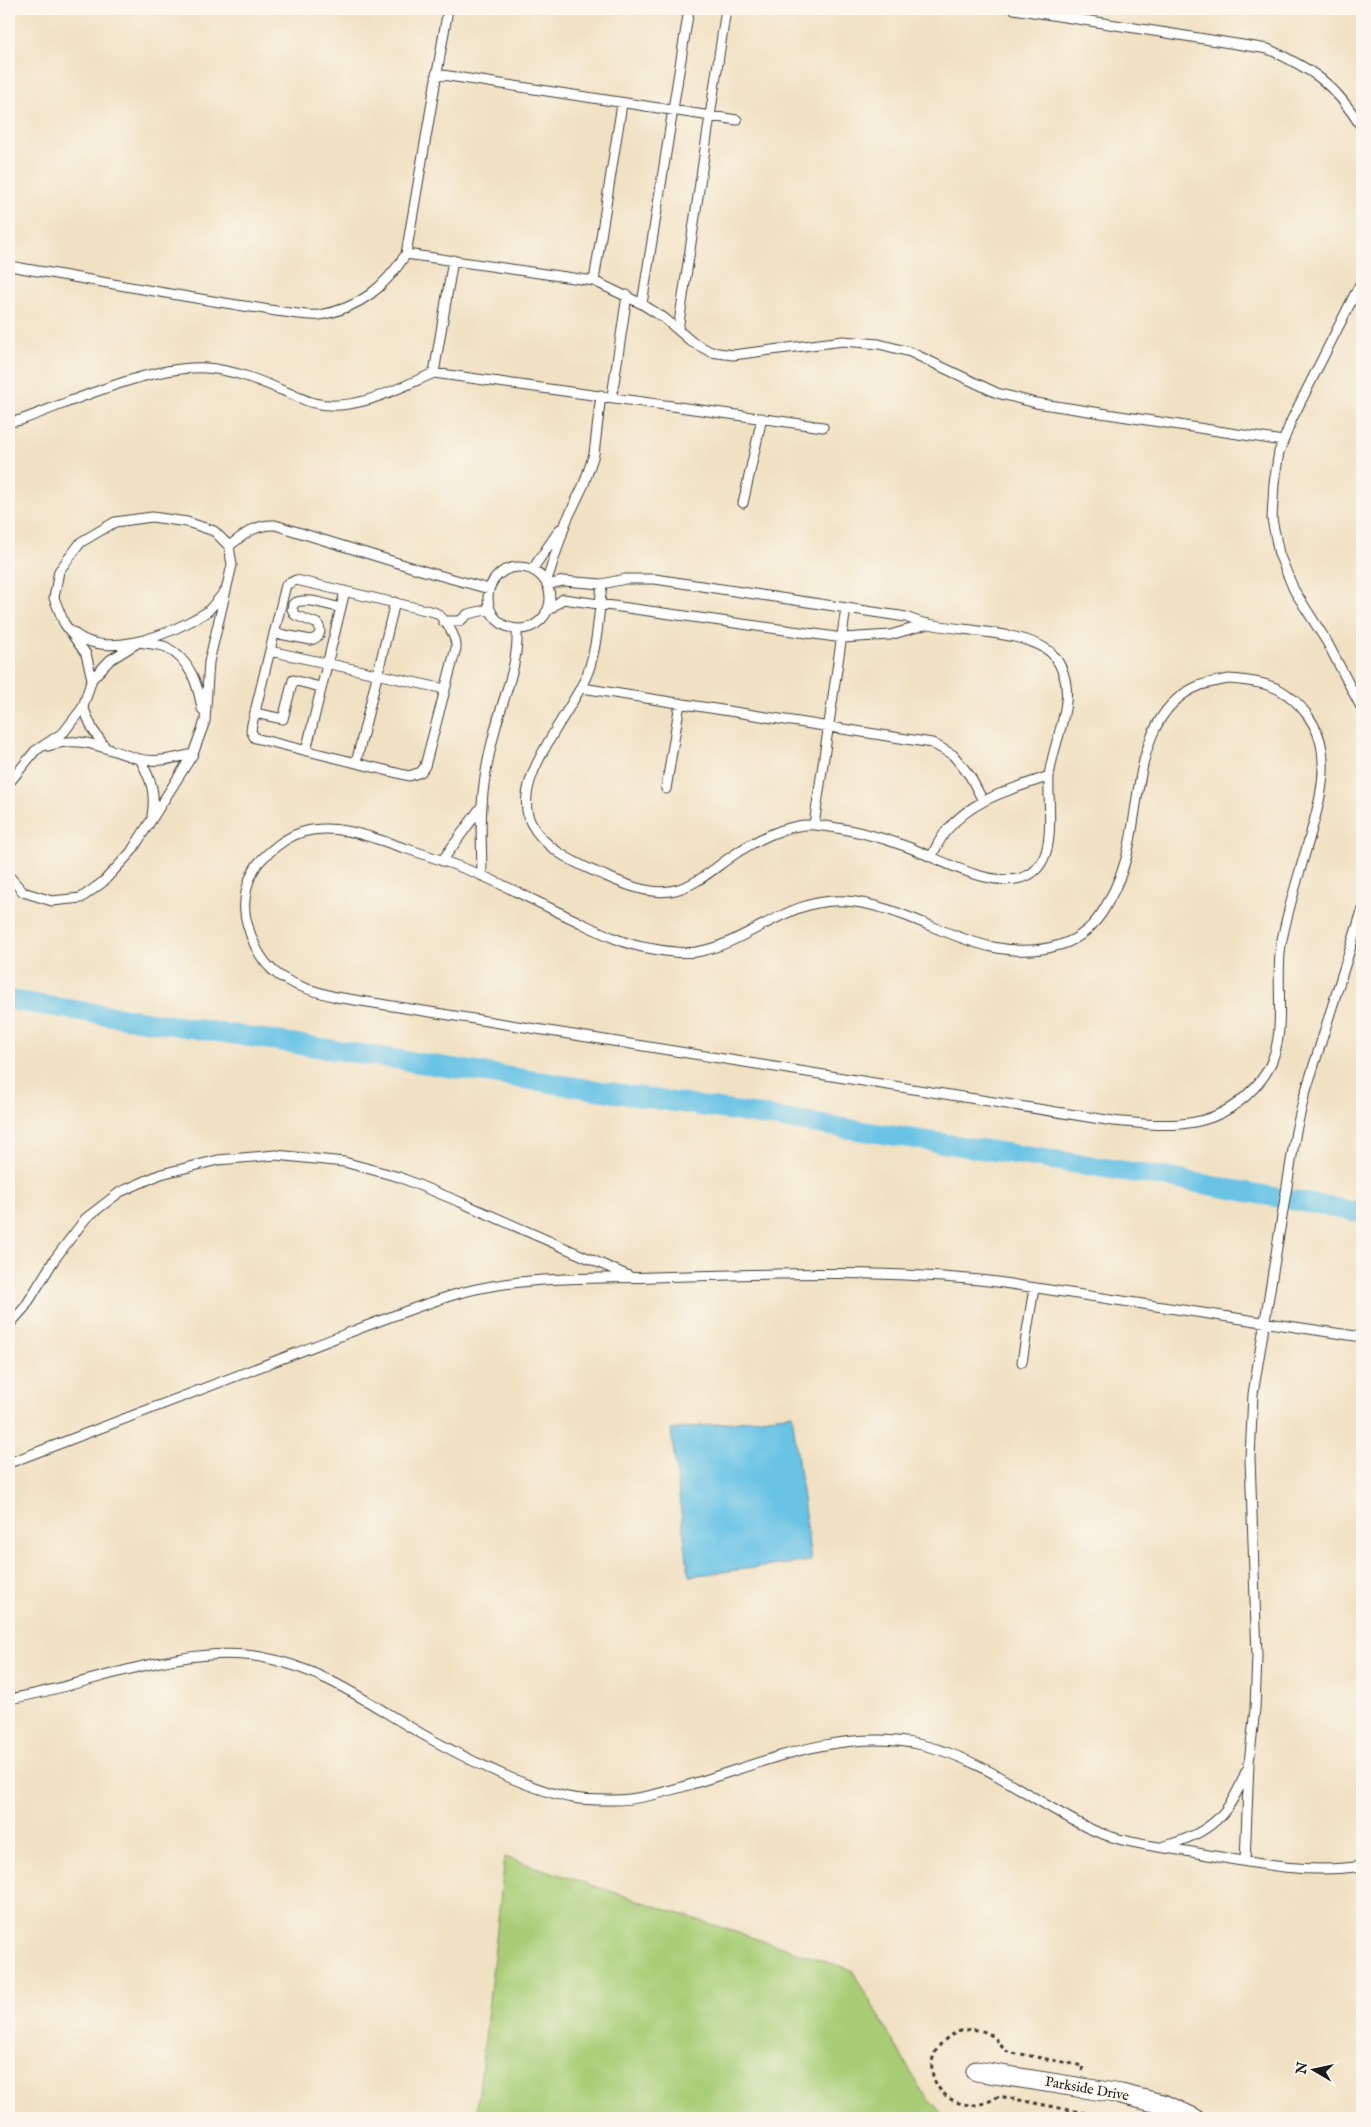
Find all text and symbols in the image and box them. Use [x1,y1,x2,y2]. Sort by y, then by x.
north arrow [1288,2044,1338,2094]
text: N [1292,2061,1312,2077]
street label: Parkside Drive [1044,2073,1131,2105]

